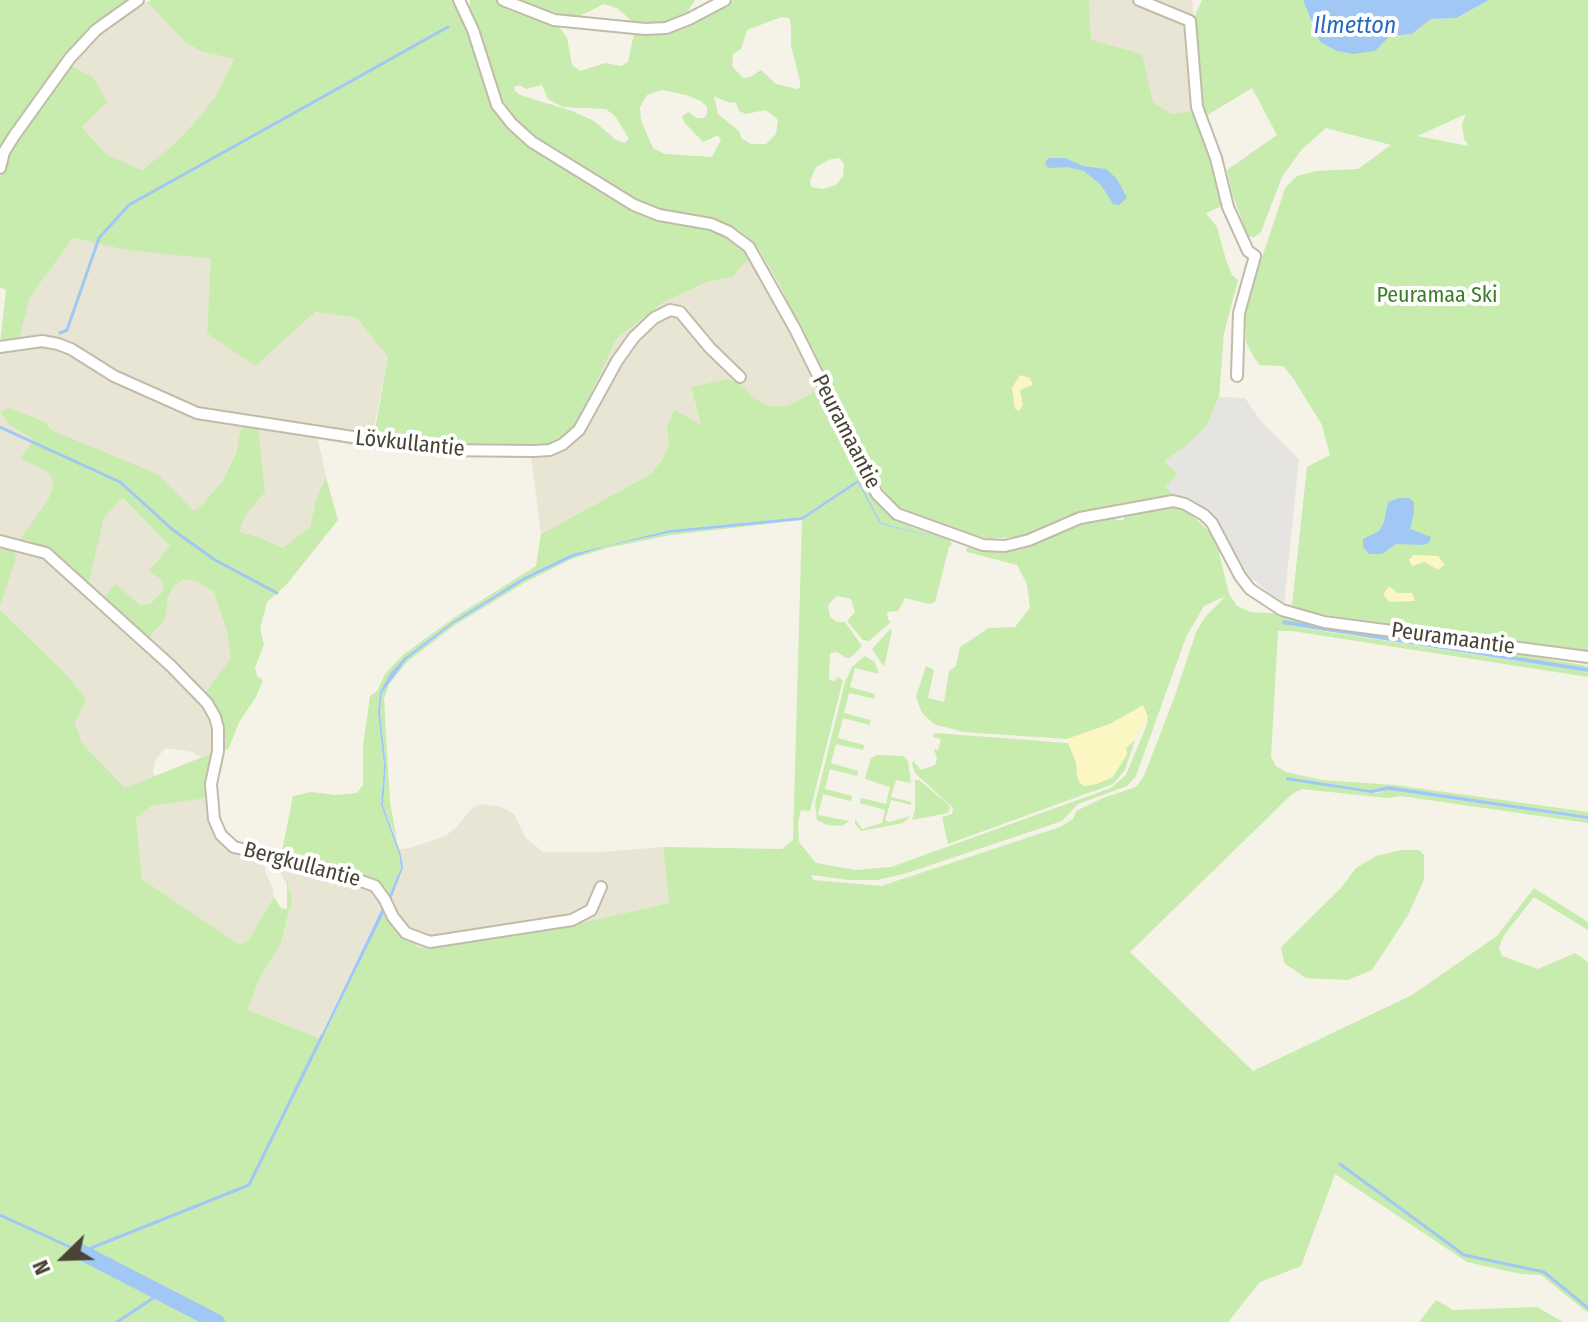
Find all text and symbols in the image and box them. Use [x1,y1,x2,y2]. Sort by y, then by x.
water label: Ilmetton [1314,12,1396,40]
park label: Peuramaa Ski [1376,283,1498,309]
street label: Peuramaantie [806,371,886,493]
street label: Lövkullantie [354,425,466,463]
street label: Peuramaantie [1389,617,1517,661]
street label: Bergkullantie [241,837,363,893]
north arrow [24,1218,104,1298]
text: N [26,1256,56,1279]

